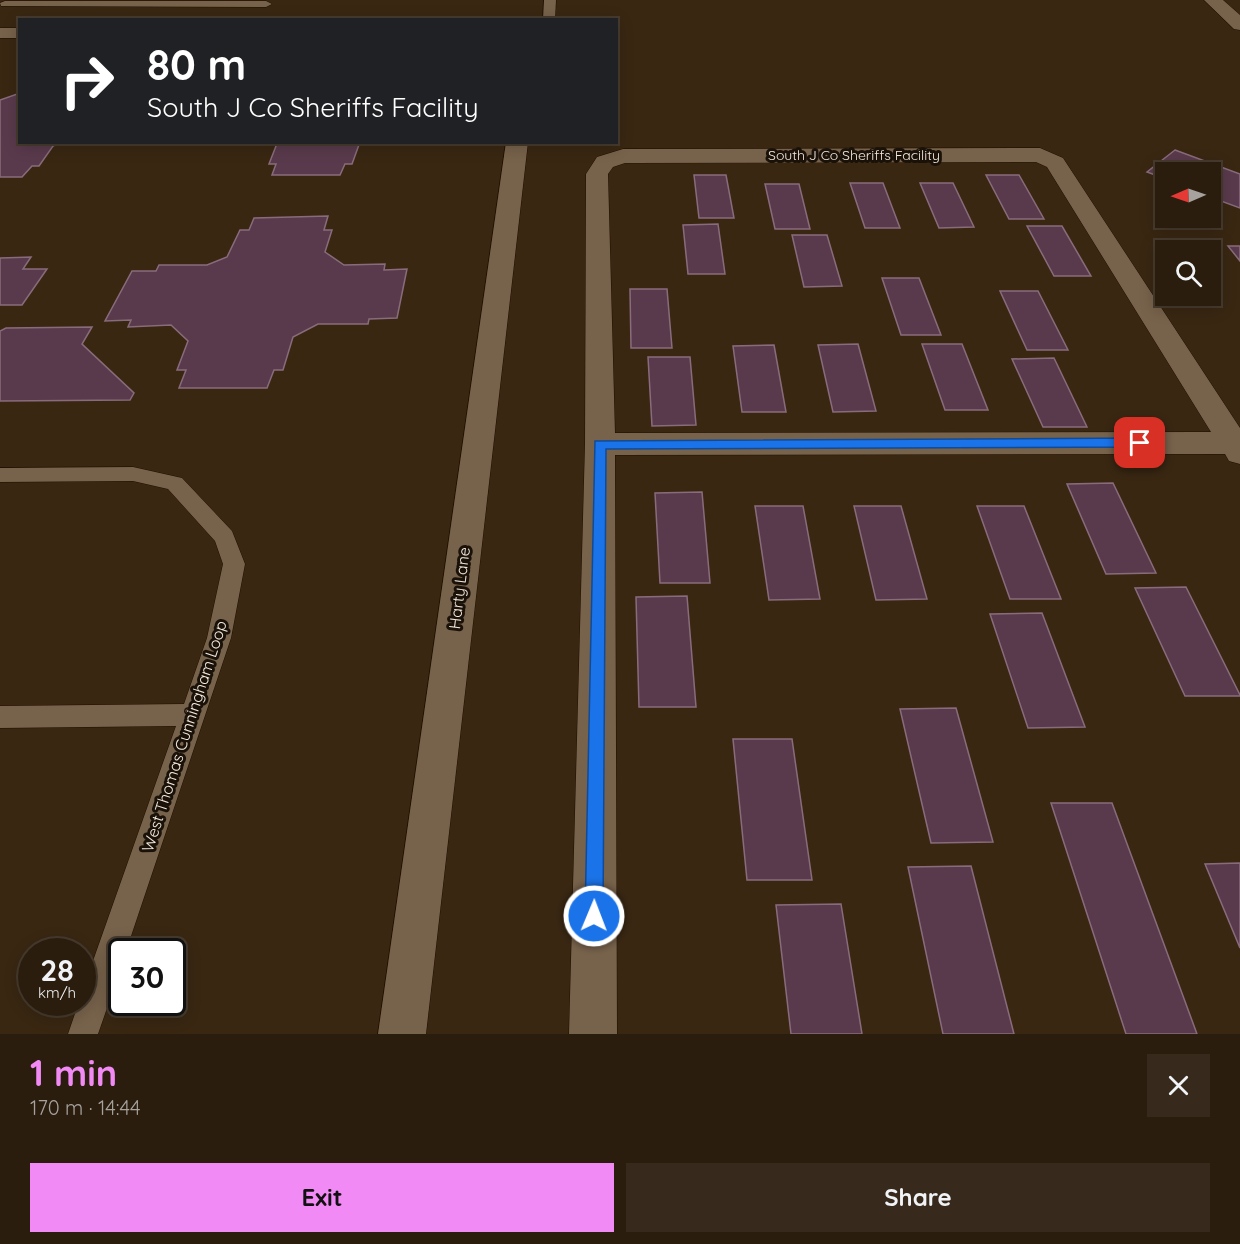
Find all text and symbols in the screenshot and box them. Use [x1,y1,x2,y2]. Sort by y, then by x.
text: 80 m [147,38,246,91]
icon: right [48,42,126,120]
text: South J Co Sheriffs Facility [147,90,479,124]
street label: South J Co Sheriffs Facility [768,146,940,164]
north arrow [1155,162,1221,228]
map controls [1155,162,1221,306]
button: search [1155,240,1221,306]
pin [1114,417,1165,468]
icon: arrive [1123,426,1156,459]
street label: Harty Lane [444,546,474,630]
street label: West Thomas Cunningham Loop [137,618,231,854]
position arrow [562,884,626,948]
speed limit sign: 30 [108,938,186,1016]
text: 28 [40,951,74,989]
text: km/h [38,983,76,1002]
text: 1 min [30,1050,117,1095]
button: close [1147,1054,1210,1117]
text: 170 m · 14:44 [30,1095,141,1120]
button: Exit [30,1163,614,1232]
button: Share [626,1163,1210,1232]

